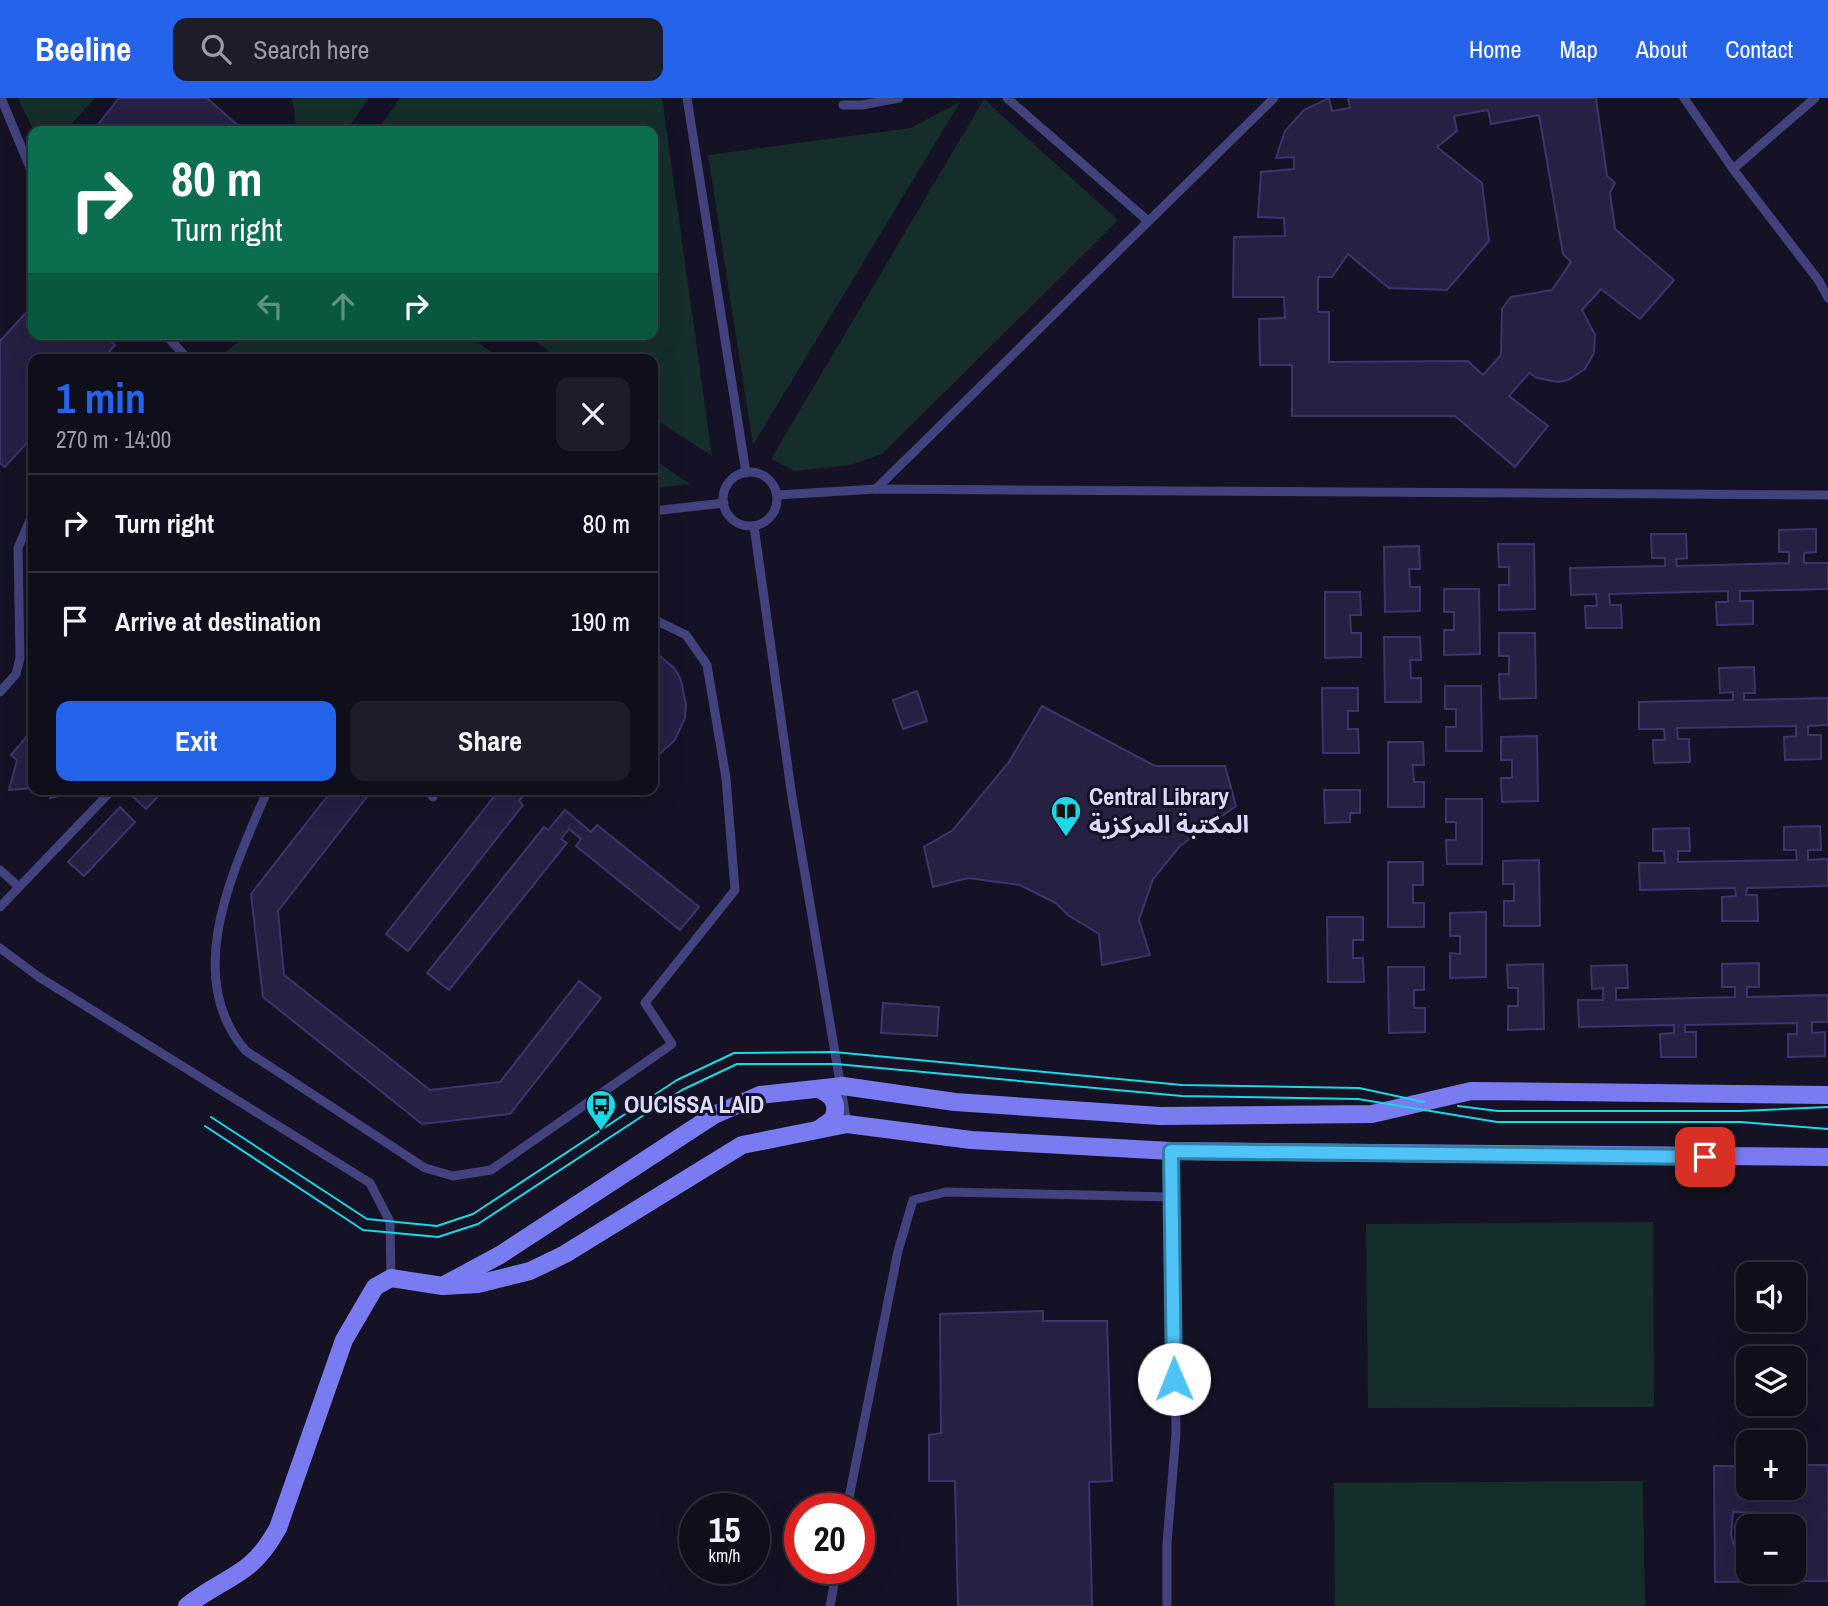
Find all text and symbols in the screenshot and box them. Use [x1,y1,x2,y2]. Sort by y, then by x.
search box [173,18,663,81]
text: Beeline [35,27,131,71]
icon: search [197,30,235,68]
text: Search here [253,32,369,67]
text: Home [1469,33,1521,65]
text: Map [1559,33,1598,65]
text: About [1636,33,1687,65]
text: Contact [1725,33,1793,65]
text: 80 m [171,145,263,211]
icon: right [56,154,147,245]
text: Turn right [171,208,283,251]
icon: left [251,287,289,325]
icon: ahead [324,287,362,325]
icon: right [397,287,435,325]
text: 1 min [56,370,146,426]
button: close [556,377,630,451]
text: 270 m · 14:00 [56,424,171,455]
icon: right [56,504,94,542]
text: Turn right [115,506,214,541]
text: 80 m [583,506,630,541]
icon: arrive [56,602,94,640]
text: Arrive at destination [115,604,321,639]
text: 190 m [571,604,630,639]
button: Exit [56,701,336,781]
button: Share [350,701,630,781]
place label: Central Library المكتبة المركزية [1089,780,1249,840]
library icon: Central Library المكتبة المركزية [1049,794,1083,838]
bus stop icon: OUCISSA LAID [584,1088,618,1132]
place label: OUCISSA LAID [624,1088,764,1120]
pin [1675,1127,1735,1187]
icon: arrive [1686,1138,1724,1176]
map controls [1736,1262,1806,1584]
button: sound [1736,1262,1806,1332]
position arrow [1137,1342,1211,1416]
button: layers [1736,1346,1806,1416]
button: + [1736,1430,1806,1500]
speed limit sign: 20 [784,1493,875,1584]
text: 15 [709,1506,740,1553]
button: − [1736,1514,1806,1584]
text: km/h [709,1543,741,1568]

